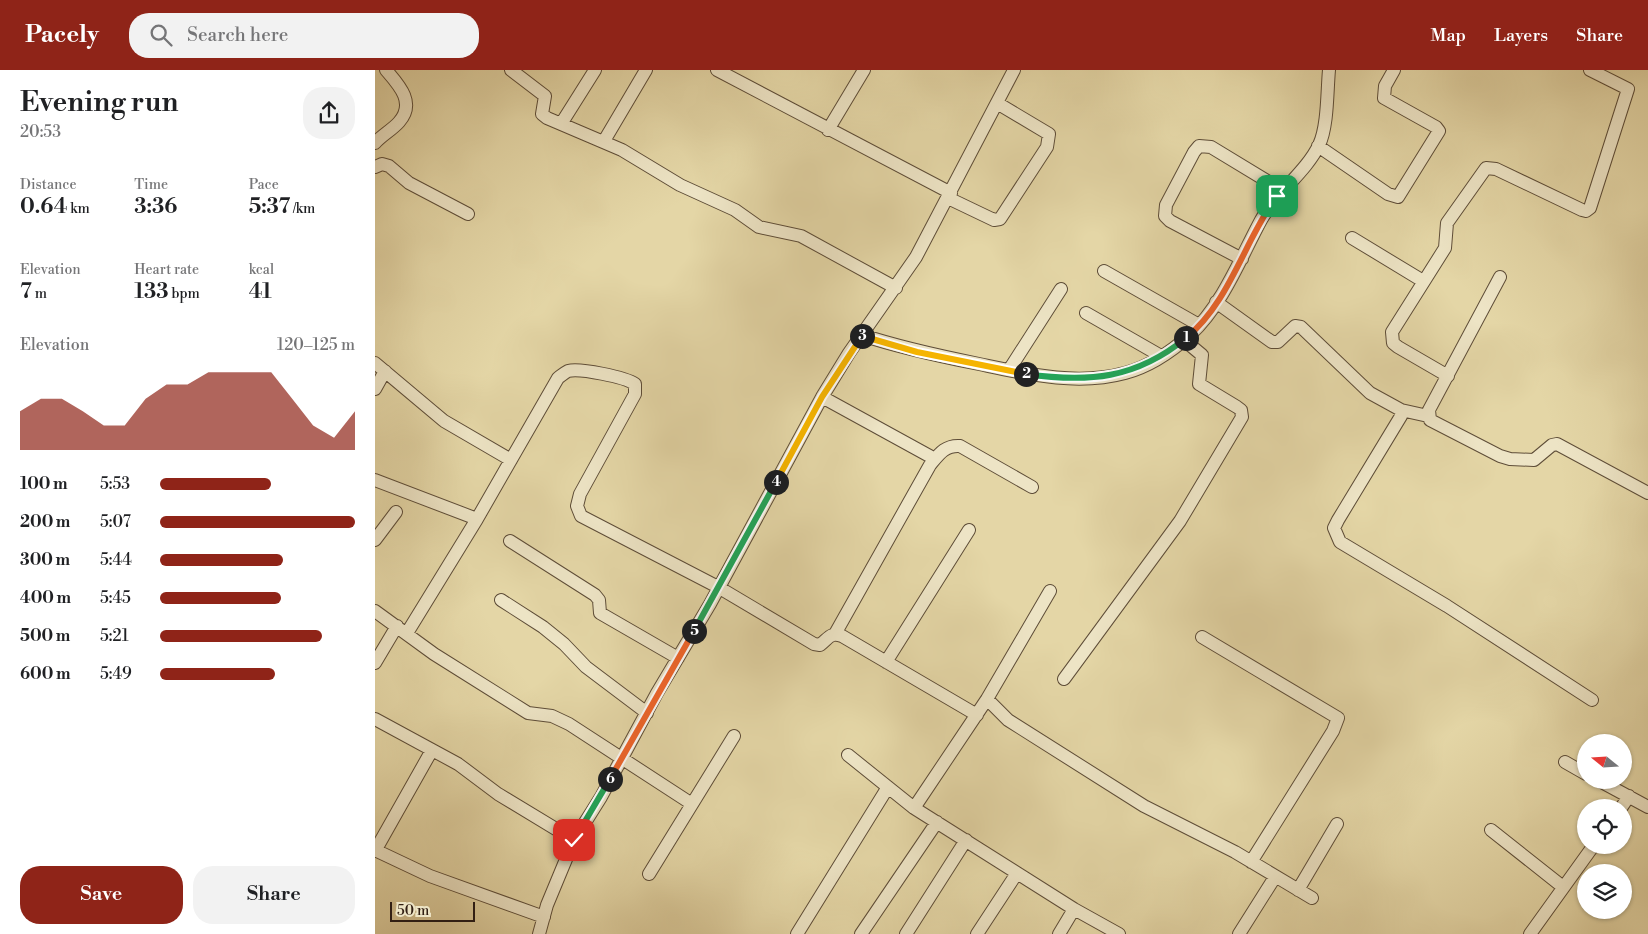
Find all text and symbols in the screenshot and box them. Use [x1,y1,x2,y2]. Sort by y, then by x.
search box [129,13,479,58]
text: Pacely [25,20,99,50]
icon: search [147,21,175,49]
text: Search here [187,23,288,47]
text: Map [1431,24,1466,47]
text: Layers [1494,24,1548,47]
text: Share [1576,24,1623,47]
text: Evening run [20,85,179,120]
button: share [303,87,355,139]
text: 20:53 [20,122,61,142]
pin [1256,175,1298,217]
text: Distance [20,176,77,194]
text: Time [134,176,168,194]
text: Pace [249,176,279,194]
icon: arrive [1263,182,1291,210]
text: 0.64 [20,194,67,220]
text: 3:36 [134,194,177,220]
text: 5:37 [249,194,290,220]
text: km [67,200,90,218]
text: /km [290,200,315,218]
text: Elevation [20,261,81,279]
text: Heart rate [134,261,199,279]
text: kcal [249,261,274,279]
text: 7 [20,279,32,305]
text: 133 [134,279,169,305]
text: 41 [249,279,272,305]
text: m [32,285,47,303]
text: bpm [169,285,200,303]
pin: 3 [849,324,875,348]
pin: 1 [1173,326,1199,350]
text: 3 [858,327,867,345]
text: 1 [1183,329,1190,347]
text: Elevation [20,335,89,355]
text: 120–125 m [277,335,355,355]
pin: 2 [1013,362,1039,386]
text: 2 [1022,365,1031,383]
pin: 4 [763,470,789,494]
text: 4 [772,473,781,491]
text: 100 m [20,474,68,494]
text: 5:53 [100,474,130,494]
text: 200 m [20,512,70,532]
text: 5:07 [100,512,131,532]
text: 300 m [20,550,70,570]
text: 5:44 [100,550,132,570]
text: 400 m [20,588,71,608]
text: 5:45 [100,588,131,608]
pin: 5 [681,618,707,644]
text: 5 [690,622,699,640]
text: 500 m [20,626,70,646]
text: 5:21 [100,626,129,646]
text: 600 m [20,664,70,684]
text: 5:49 [100,664,132,684]
north arrow [1577,734,1633,789]
map controls [1577,734,1632,919]
pin: 6 [597,766,623,792]
text: 6 [606,770,615,788]
button: locate [1577,799,1632,854]
pin [553,819,595,861]
icon: check [560,826,588,854]
button: layers [1577,864,1632,919]
button: Save [20,866,183,924]
button: Share [193,866,355,924]
scale bar [390,899,475,922]
text: 50 m [397,902,429,920]

